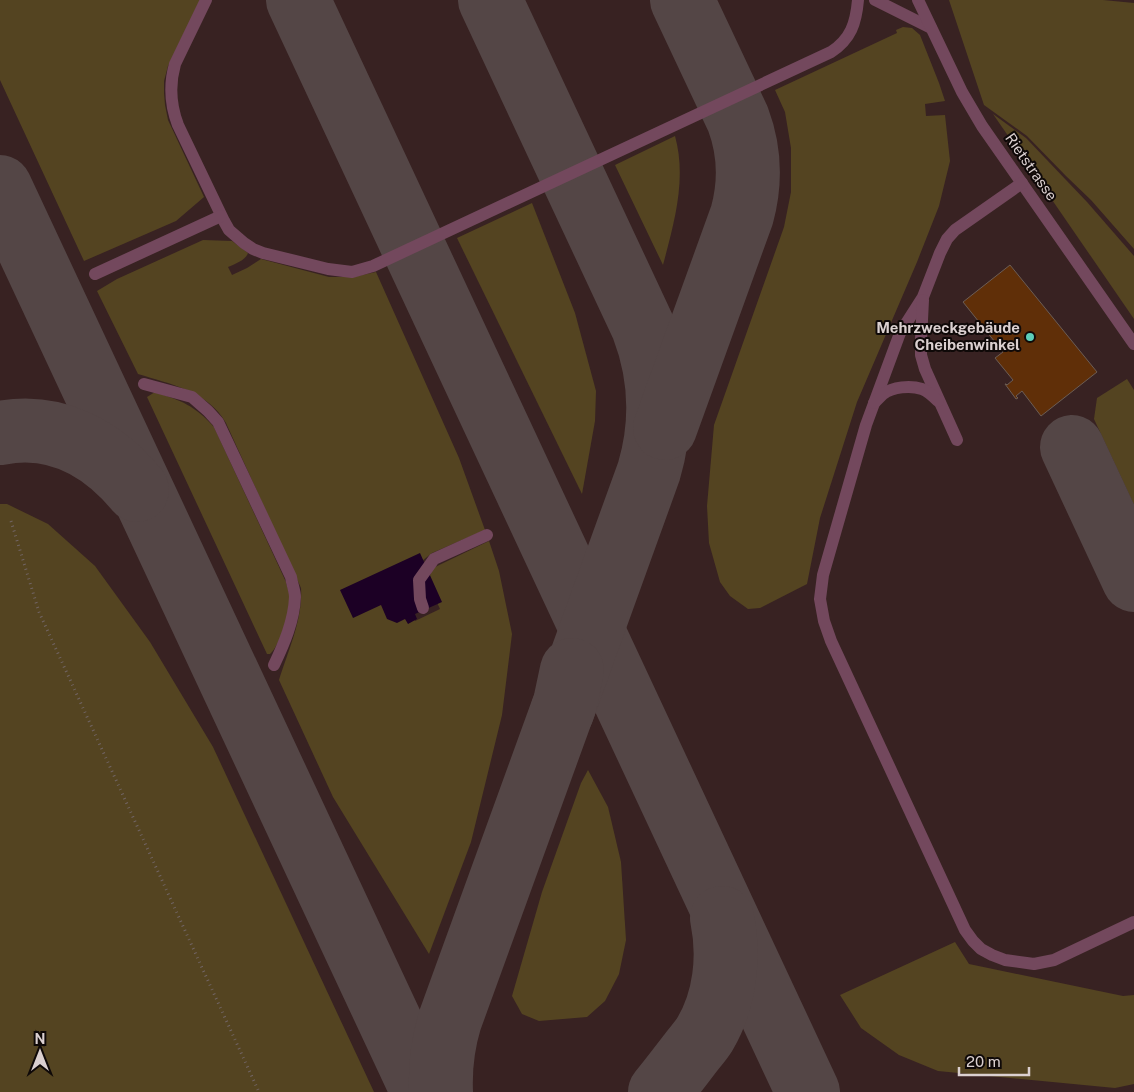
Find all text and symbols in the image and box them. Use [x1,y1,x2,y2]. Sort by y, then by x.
street label: Rietstrasse [1002,130,1061,204]
place label: Mehrzweckgebäude Cheibenwinkel [876,319,1020,353]
marker: Mehrzweckgebäude Cheibenwinkel [1024,331,1036,343]
north arrow [15,1027,65,1077]
text: N [35,1031,45,1047]
scale bar [959,1044,1029,1076]
text: 20 m [966,1053,1001,1070]

